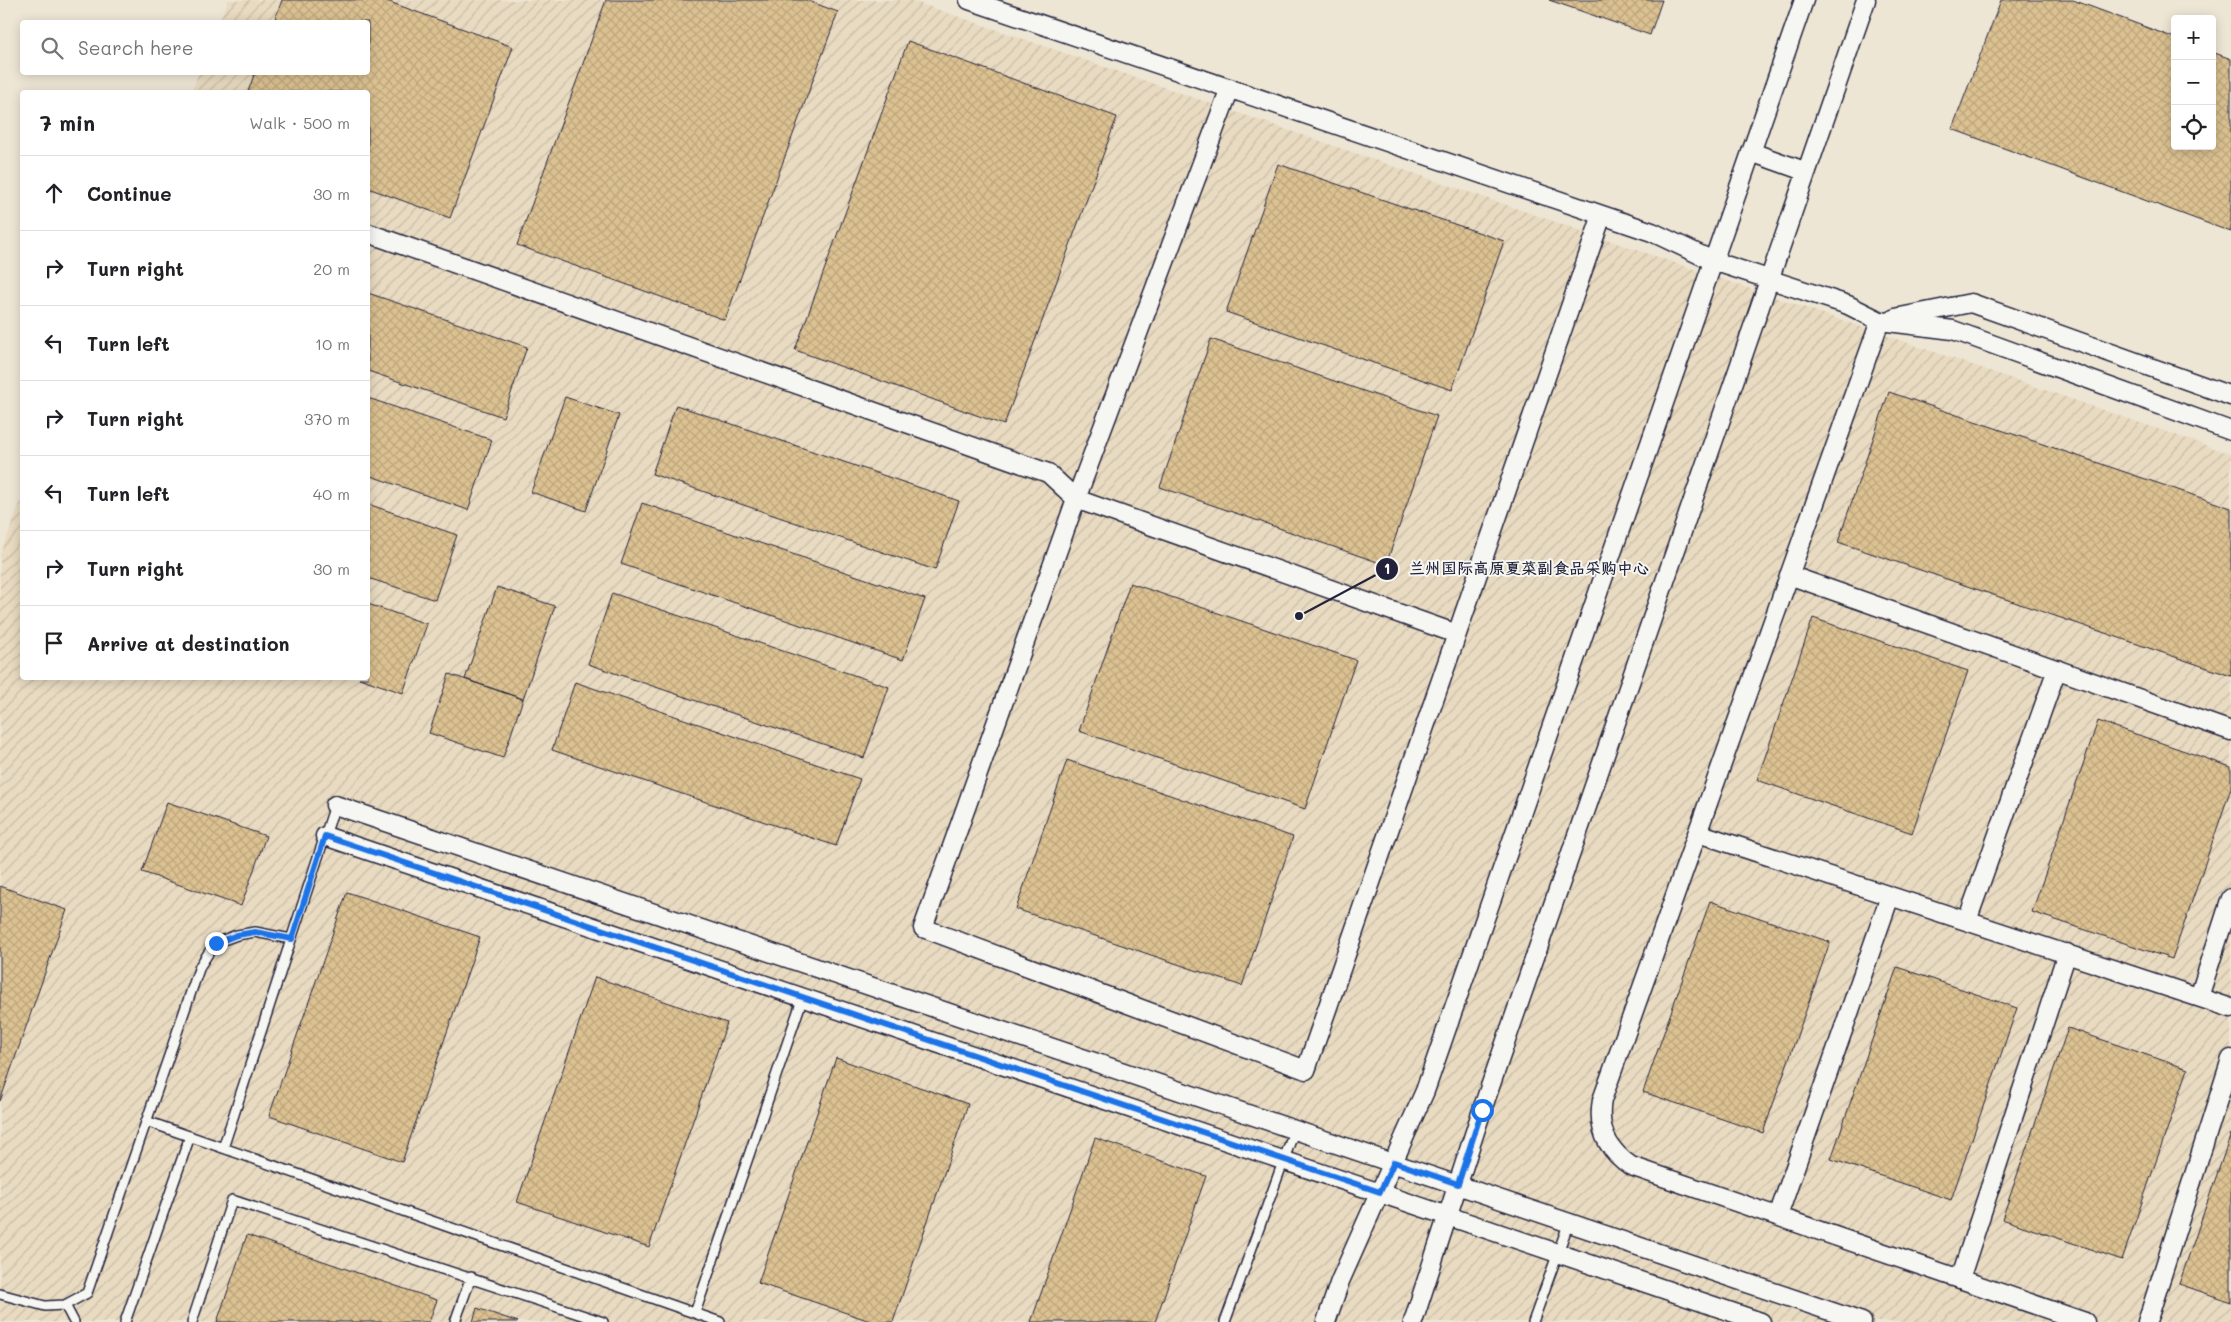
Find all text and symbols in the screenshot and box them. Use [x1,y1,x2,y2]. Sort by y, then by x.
map controls [2171,15,2216,150]
button: + [2171,15,2216,60]
search box [20,20,370,75]
icon: search [38,34,66,62]
text: Search here [78,35,194,60]
button: − [2171,60,2216,105]
button: locate [2171,105,2216,150]
text: 7 min [40,109,95,136]
text: Walk · 500 m [249,112,350,133]
icon: ahead [40,179,68,207]
text: Continue [87,181,172,206]
text: 30 m [313,183,350,204]
icon: right [40,254,68,282]
text: Turn right [87,256,184,281]
text: 20 m [313,258,350,279]
icon: left [40,329,68,357]
text: Turn left [87,331,170,356]
text: 10 m [315,333,350,354]
icon: right [40,404,68,432]
text: Turn right [87,406,184,431]
text: 370 m [304,408,350,429]
icon: left [40,479,68,507]
text: Turn left [87,481,170,506]
text: 40 m [313,483,350,504]
callout: 兰州国际高原夏菜副食品采购中心 [1374,553,1659,584]
icon: right [40,554,68,582]
text: Turn right [87,556,184,581]
text: 兰州国际高原夏菜副食品采购中心 [1409,557,1649,578]
text: 30 m [313,558,350,579]
text: 1 [1384,558,1390,578]
icon: arrive [40,629,68,657]
text: Arrive at destination [87,631,290,656]
route end [205,932,228,955]
route start [1471,1099,1494,1122]

